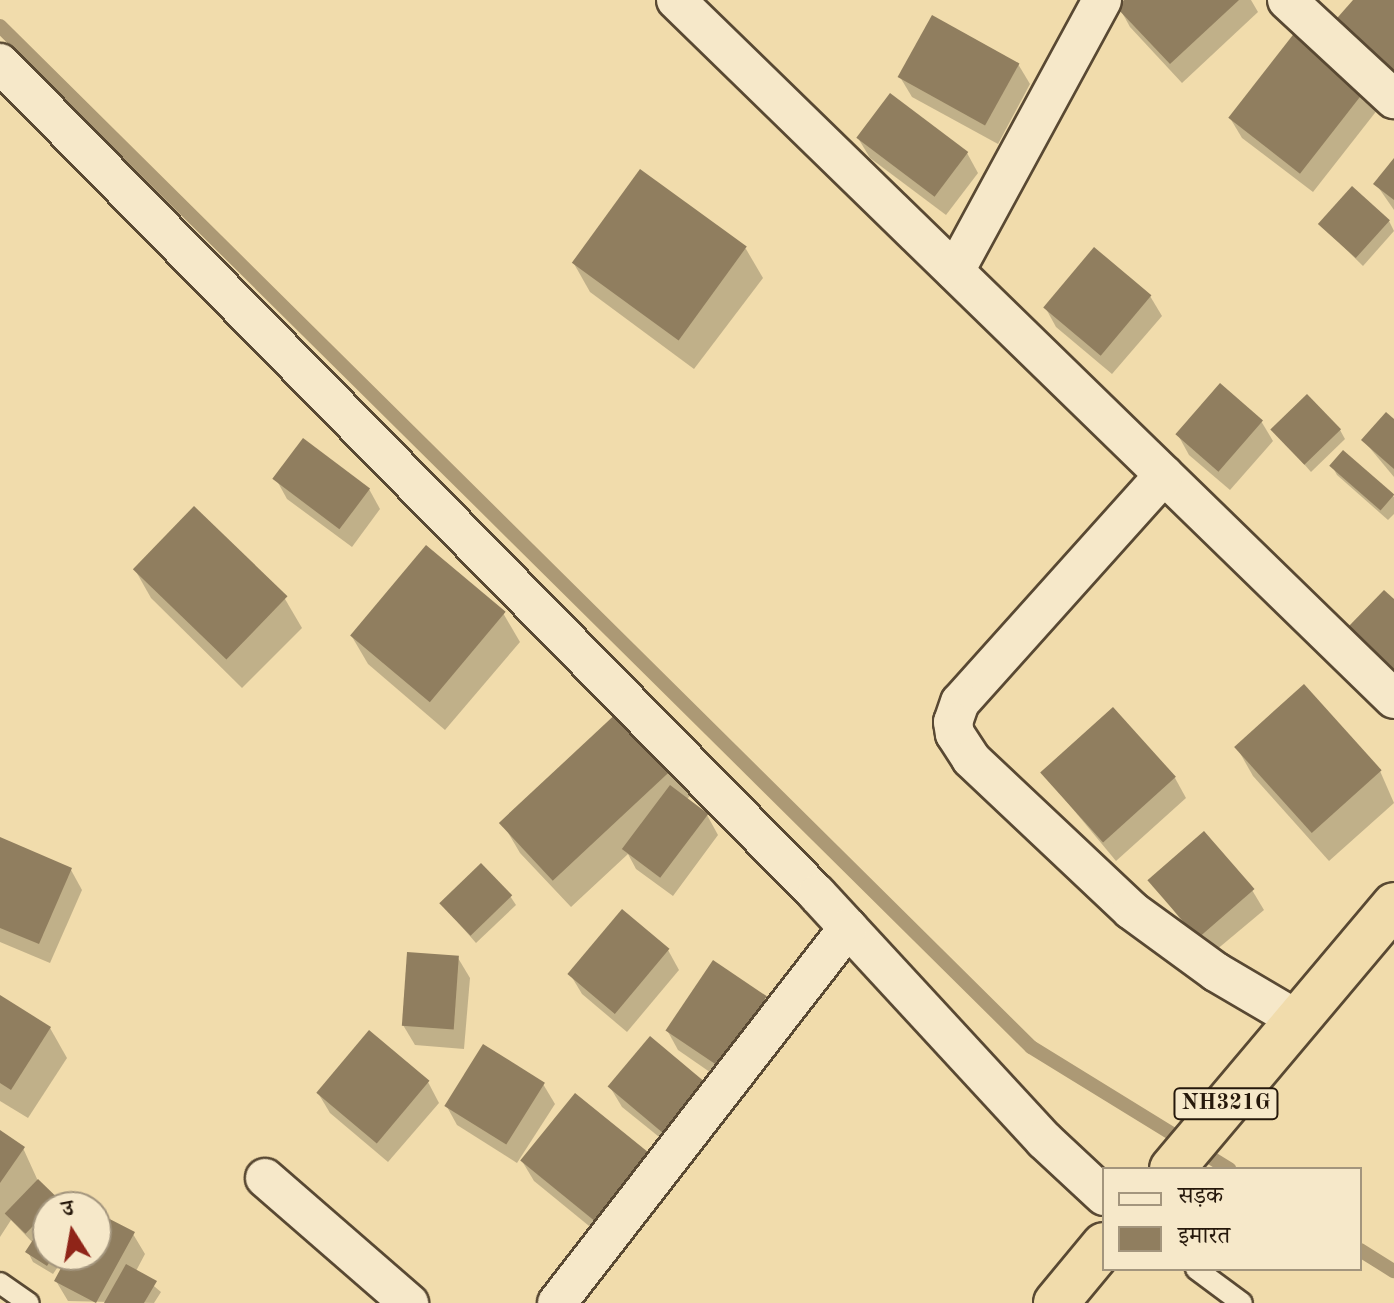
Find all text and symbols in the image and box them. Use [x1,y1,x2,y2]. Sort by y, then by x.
road number: NH321G [1172,1086,1280,1122]
legend [1102,1167,1362,1271]
text: सड़क [1178,1185,1223,1209]
north arrow [32,1191,112,1271]
text: उ [60,1198,75,1221]
text: इमारत [1178,1225,1230,1249]

